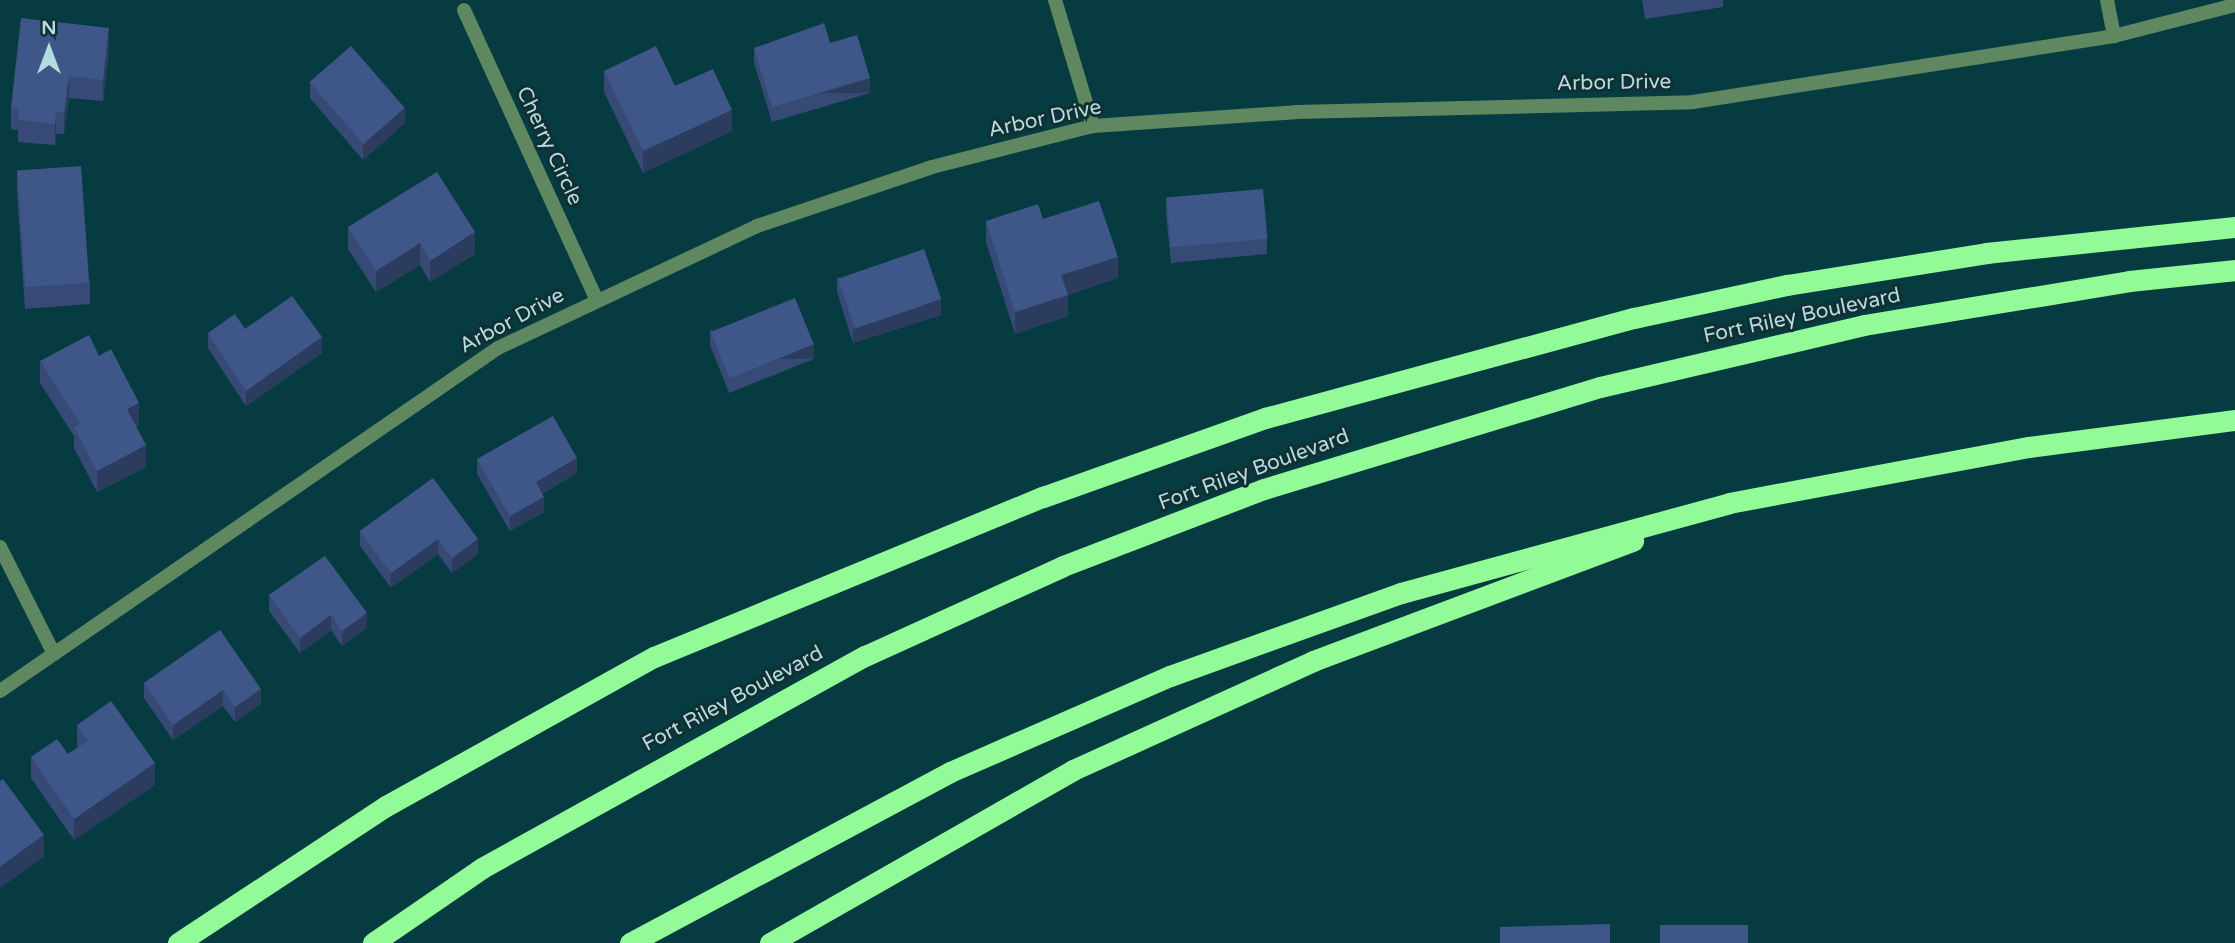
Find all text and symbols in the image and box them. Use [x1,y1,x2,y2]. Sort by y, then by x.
north arrow [14,14,84,84]
text: N [41,17,57,39]
street label: Arbor Drive [1556,69,1672,97]
street label: Cherry Circle [511,83,587,209]
street label: Arbor Drive [986,95,1104,143]
street label: Arbor Drive [455,283,569,359]
street label: Fort Riley Boulevard [1701,283,1903,349]
street label: Fort Riley Boulevard [1155,424,1353,516]
street label: Fort Riley Boulevard [638,641,828,757]

